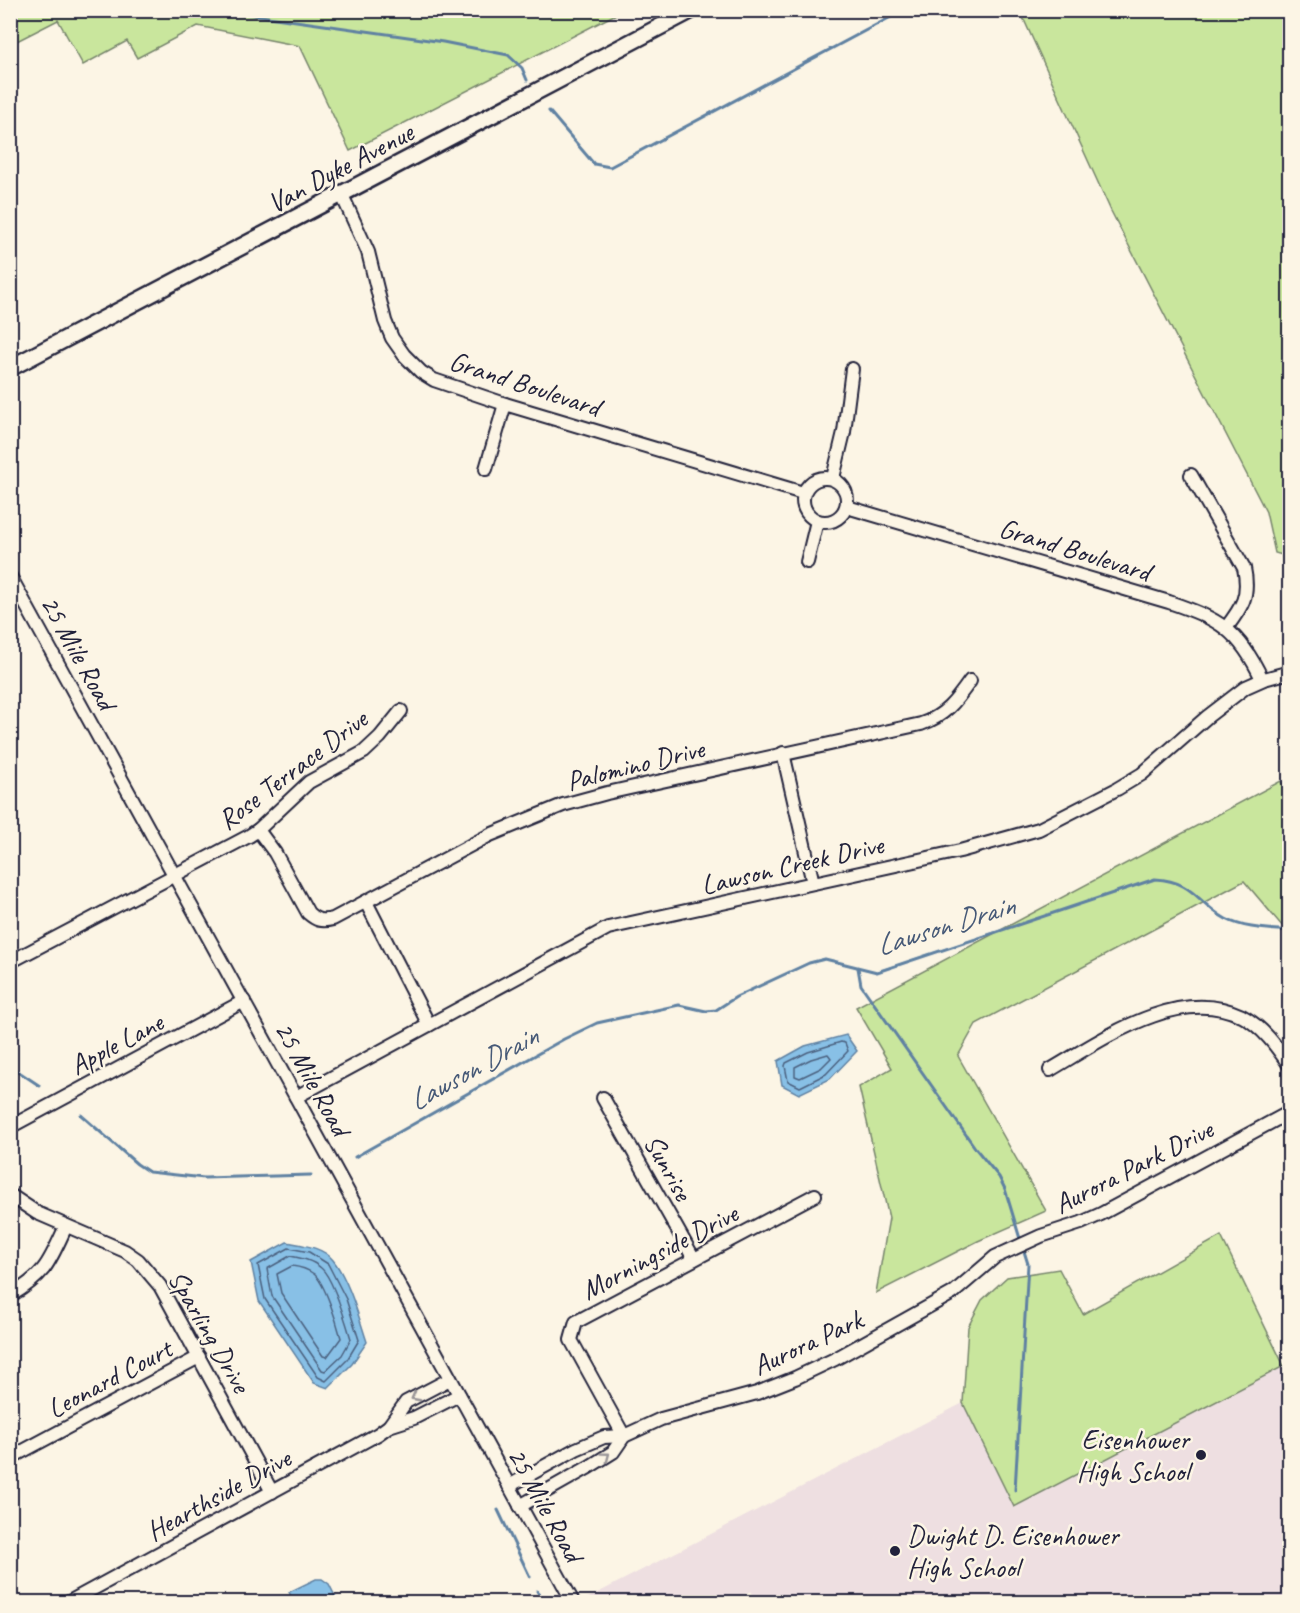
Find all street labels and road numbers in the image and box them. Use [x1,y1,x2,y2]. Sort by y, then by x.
street label: Van Dyke Avenue [261,114,421,220]
street label: Grand Boulevard [445,343,608,425]
street label: Grand Boulevard [995,510,1158,590]
street label: 25 Mile Road [33,589,126,719]
street label: Rose Terrace Drive [210,701,376,837]
street label: Palomino Drive [563,730,709,798]
street label: Lawson Creek Drive [698,826,888,902]
street label: Apple Lane [64,1003,171,1083]
street label: 25 Mile Road [267,1015,360,1145]
street label: Aurora Park Drive [1048,1111,1220,1221]
street label: Sunrise [636,1128,702,1208]
street label: Morningside Drive [575,1195,745,1307]
street label: Sparling Drive [160,1264,260,1400]
street label: Aurora Park [747,1301,870,1383]
street label: Leonard Court [41,1330,180,1426]
street label: Hearthside Drive [140,1440,298,1548]
street label: 25 Mile Road [500,1441,593,1571]

